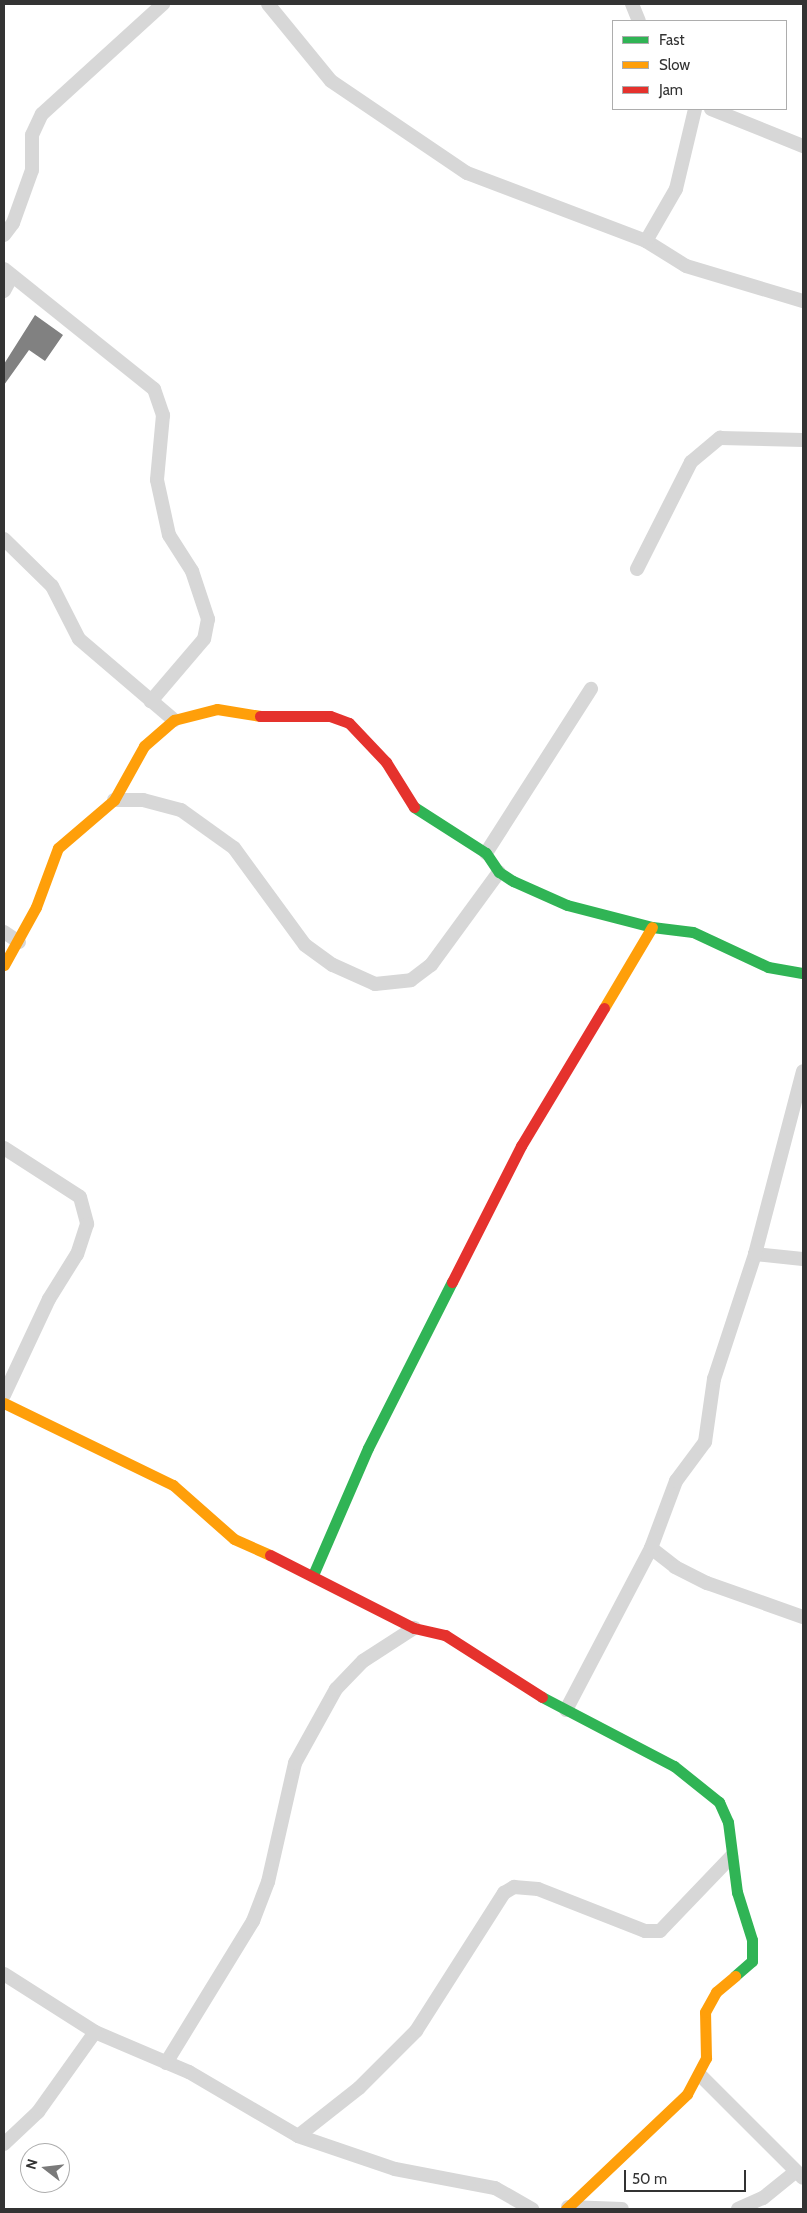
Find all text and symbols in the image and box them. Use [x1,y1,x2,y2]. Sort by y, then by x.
legend [612,20,787,110]
text: Fast [659,31,684,49]
text: Slow [659,56,690,74]
text: Jam [659,81,683,99]
north arrow [20,2143,70,2193]
text: N [22,2157,42,2171]
scale bar [627,2160,750,2192]
text: 50 m [632,2170,667,2188]

